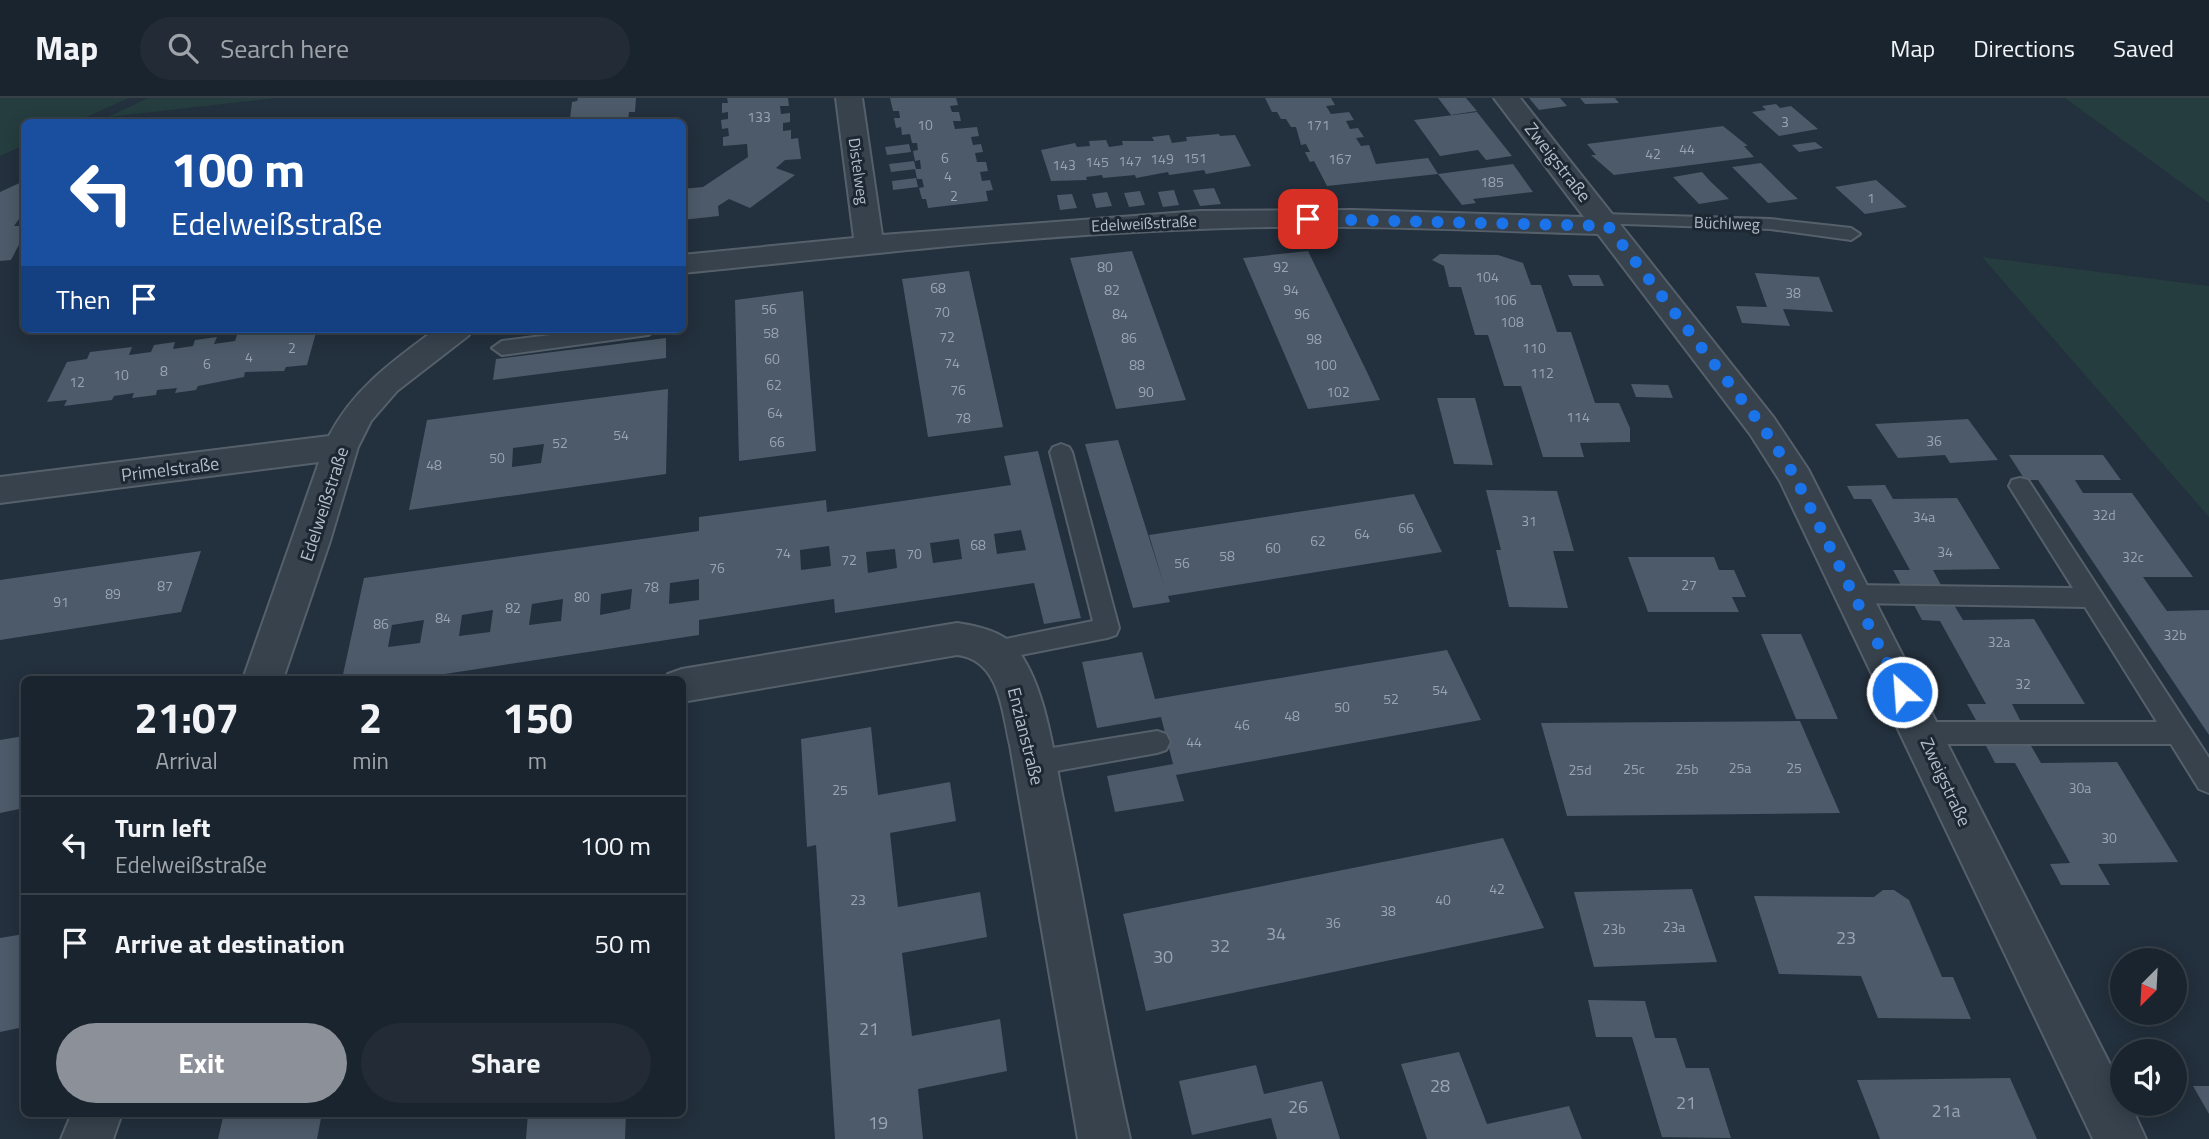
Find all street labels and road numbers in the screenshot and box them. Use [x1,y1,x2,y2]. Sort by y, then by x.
street label: Zweigstraße [1518,116,1598,208]
street label: Distelweg [842,136,876,206]
street label: Edelweißstraße [1091,208,1197,238]
street label: Büchlweg [1694,210,1760,236]
street label: Edelweißstraße [293,443,355,565]
street label: Primelstraße [119,450,221,488]
street label: Enzianstraße [1001,684,1051,788]
street label: Zweigstraße [1914,733,1978,831]

